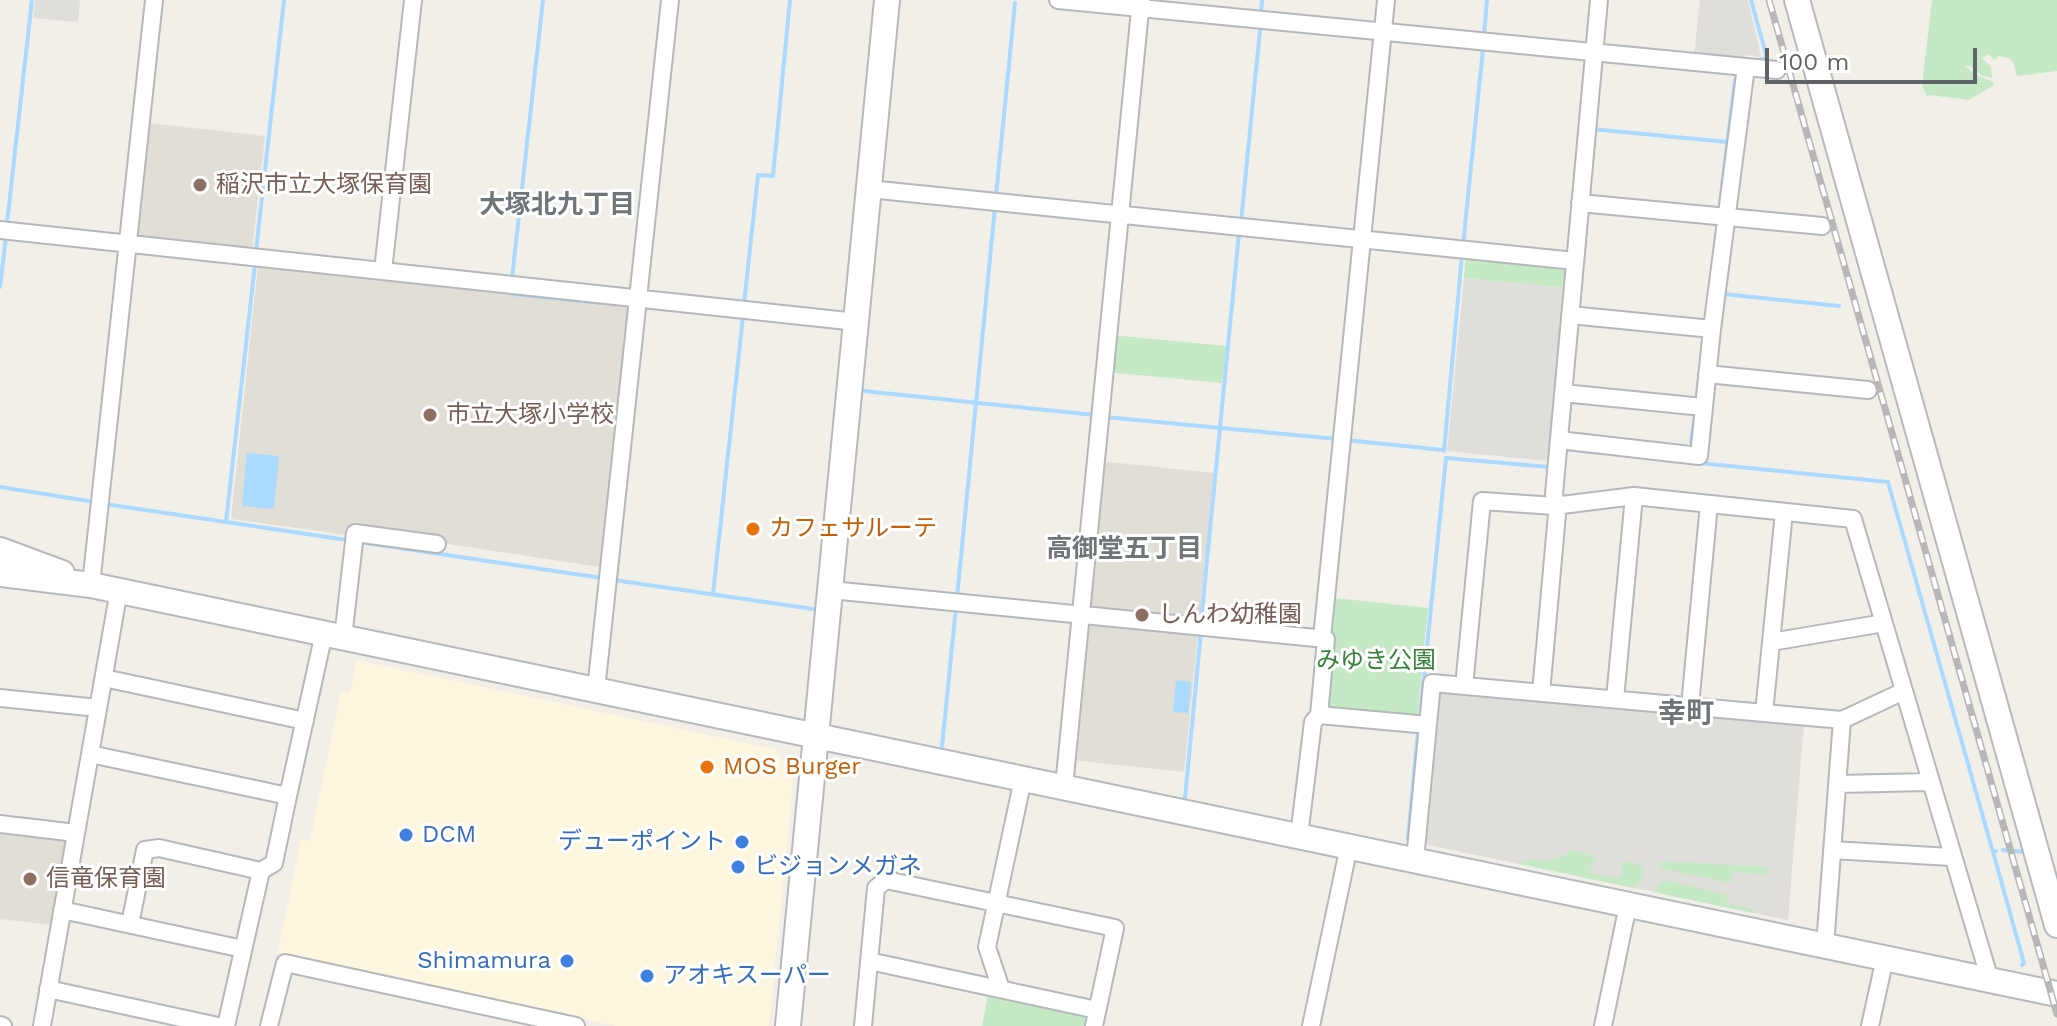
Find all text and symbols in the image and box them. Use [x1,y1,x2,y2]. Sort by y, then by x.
scale bar [1769,32,1981,82]
text: 100 m [1779,48,1849,76]
place label: 稲沢市立大塚保育園 [216,171,432,199]
marker: 稲沢市立大塚保育園 [191,176,209,194]
district label: 大塚北九丁目 [479,189,635,221]
place label: 市立大塚小学校 [446,401,614,429]
marker: 市立大塚小学校 [421,406,439,424]
place label: カフェサルーテ [769,515,937,543]
marker: カフェサルーテ [744,520,762,538]
district label: 高御堂五丁目 [1046,533,1202,565]
place label: しんわ幼稚園 [1158,601,1302,629]
marker: しんわ幼稚園 [1133,606,1151,624]
park label: みゆき公園 [1316,647,1436,675]
district label: 幸町 [1658,697,1714,731]
place label: MOS Burger [723,753,861,781]
marker: MOS Burger [698,758,716,776]
place label: DCM [422,821,476,849]
marker: DCM [397,826,415,844]
place label: デューポイント [558,828,726,856]
marker: デューポイント [733,833,751,851]
place label: ビジョンメガネ [754,853,922,881]
marker: ビジョンメガネ [729,858,747,876]
place label: 信竜保育園 [46,865,166,893]
marker: 信竜保育園 [21,870,39,888]
place label: Shimamura [417,947,551,975]
marker: Shimamura [558,952,576,970]
place label: アオキスーパー [663,962,831,990]
marker: アオキスーパー [638,967,656,985]

